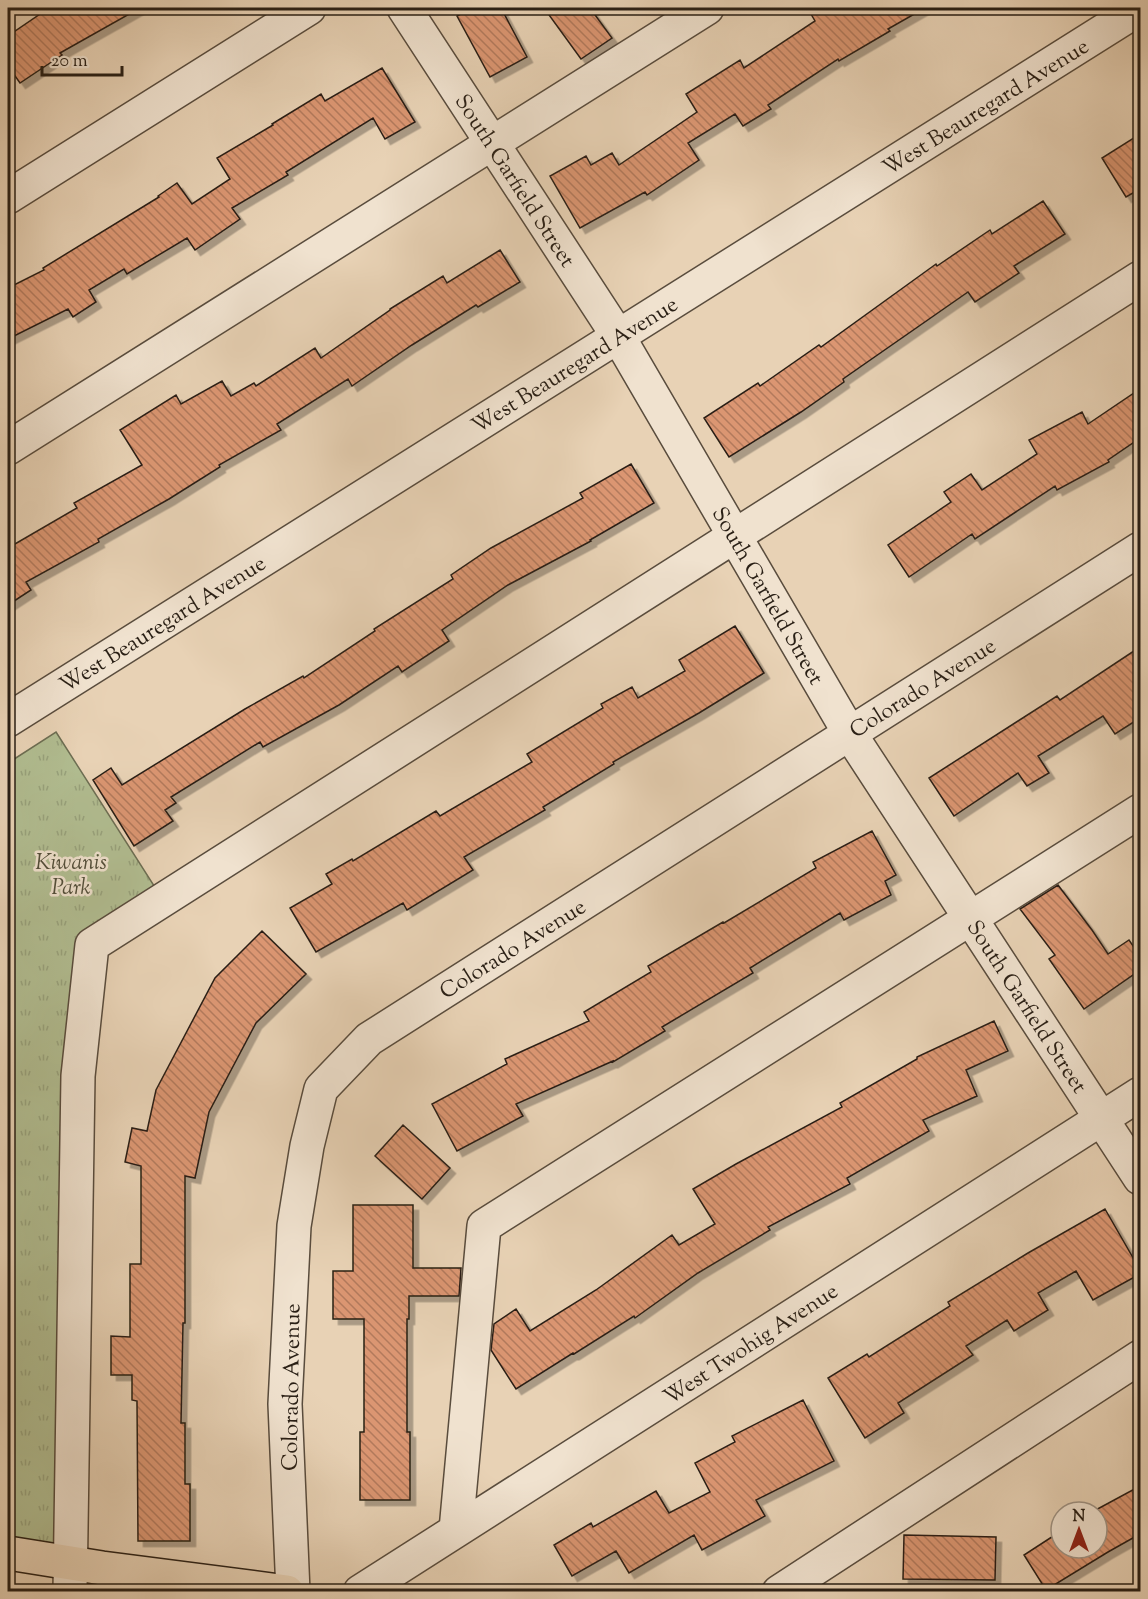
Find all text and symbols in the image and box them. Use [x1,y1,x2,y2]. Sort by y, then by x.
street label: West Beauregard Avenue [877,32,1096,185]
scale bar [42,39,122,77]
text: 20 m [51,49,88,75]
street label: South Garfield Street [445,89,582,275]
street label: West Beauregard Avenue [466,290,685,443]
street label: South Garfield Street [702,501,831,692]
street label: West Beauregard Avenue [54,549,273,702]
street label: Colorado Avenue [844,632,1003,747]
park label: Kiwanis Park [35,848,107,905]
street label: Colorado Avenue [434,893,593,1008]
street label: South Garfield Street [957,915,1094,1101]
street label: West Twohig Avenue [658,1277,845,1414]
street label: Colorado Avenue [276,1303,310,1471]
north arrow [1049,1500,1109,1560]
text: N [1073,1506,1086,1529]

